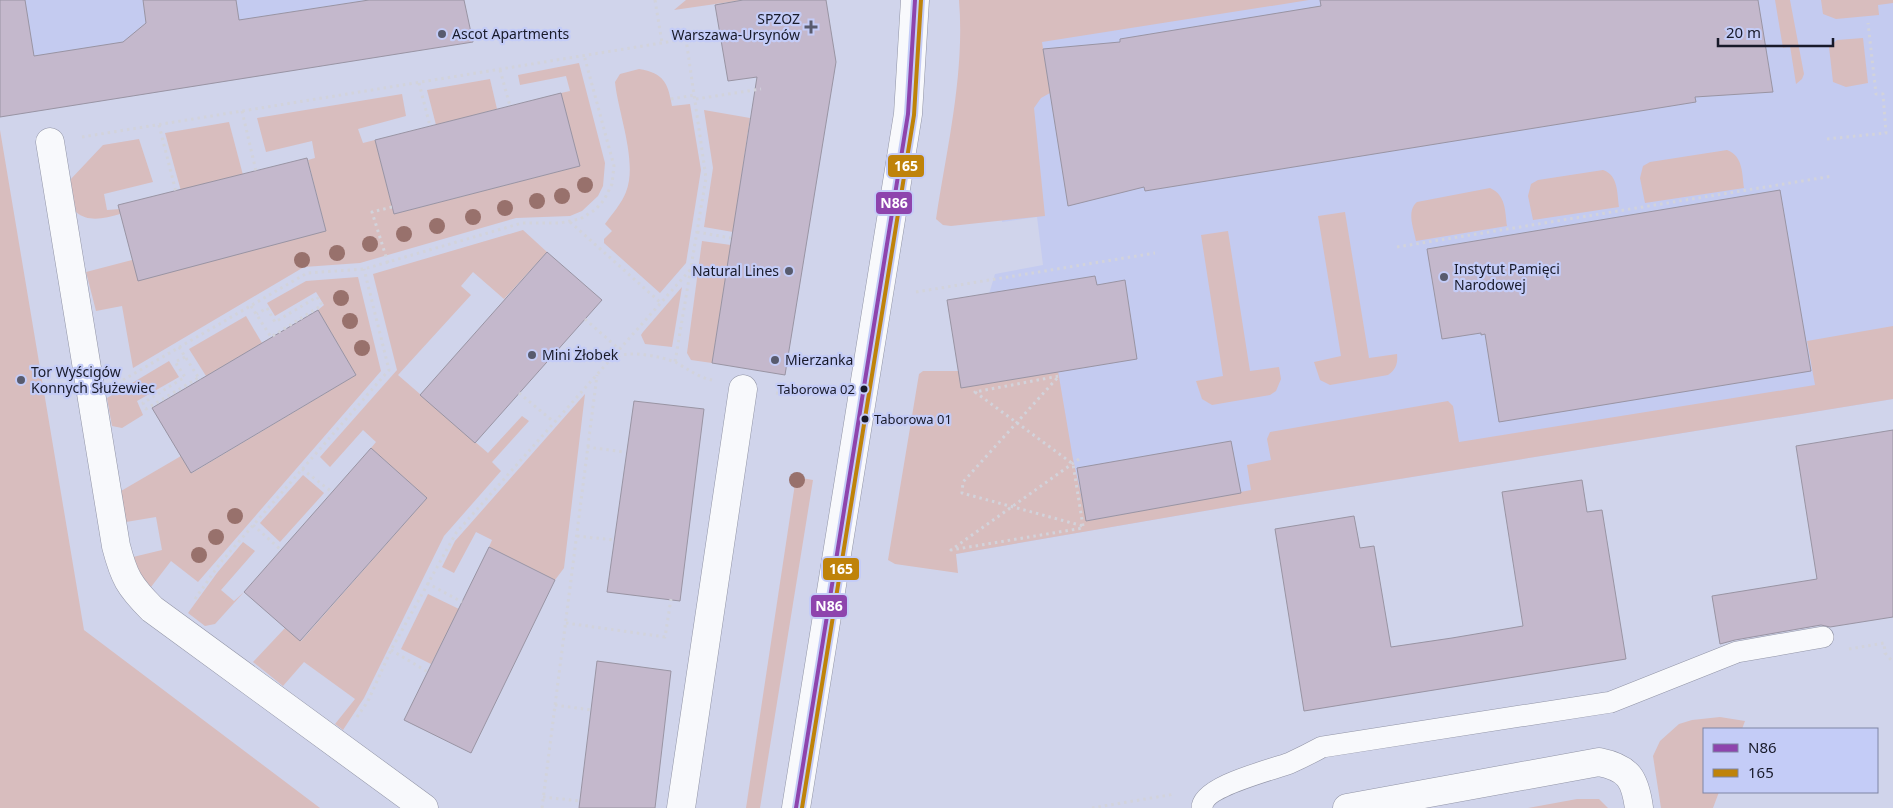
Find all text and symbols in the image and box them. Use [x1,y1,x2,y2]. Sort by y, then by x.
place label: SPZOZ Warszawa-Ursynów [671,9,800,44]
scale bar [1718,15,1833,47]
marker: SPZOZ Warszawa-Ursynów [804,20,818,34]
text: 20 m [1726,22,1761,42]
place label: Ascot Apartments [452,24,569,43]
marker: Ascot Apartments [436,28,448,40]
line badge: 165 [887,154,925,178]
text: 165 [894,156,918,175]
line badge: N86 [875,191,913,215]
text: N86 [880,193,908,212]
place label: Instytut Pamięci Narodowej [1454,259,1560,294]
place label: Natural Lines [692,261,779,280]
marker: Natural Lines [783,265,795,277]
marker: Instytut Pamięci Narodowej [1438,271,1450,283]
place label: Mini Żłobek [542,345,619,364]
marker: Mini Żłobek [526,349,538,361]
place label: Mierzanka [785,350,853,369]
marker: Mierzanka [769,354,781,366]
place label: Tor Wyścigów Konnych Służewiec [31,362,155,397]
marker: Tor Wyścigów Konnych Służewiec [15,374,27,386]
place label: Taborowa 02 [777,380,855,398]
marker: Taborowa 02 [859,384,869,394]
place label: Taborowa 01 [874,410,952,428]
marker: Taborowa 01 [860,414,870,424]
line badge: 165 [822,557,860,581]
text: 165 [829,559,853,578]
line badge: N86 [810,594,848,618]
text: N86 [815,596,843,615]
legend [1703,728,1878,793]
text: N86 [1748,737,1777,757]
text: 165 [1748,762,1774,782]

